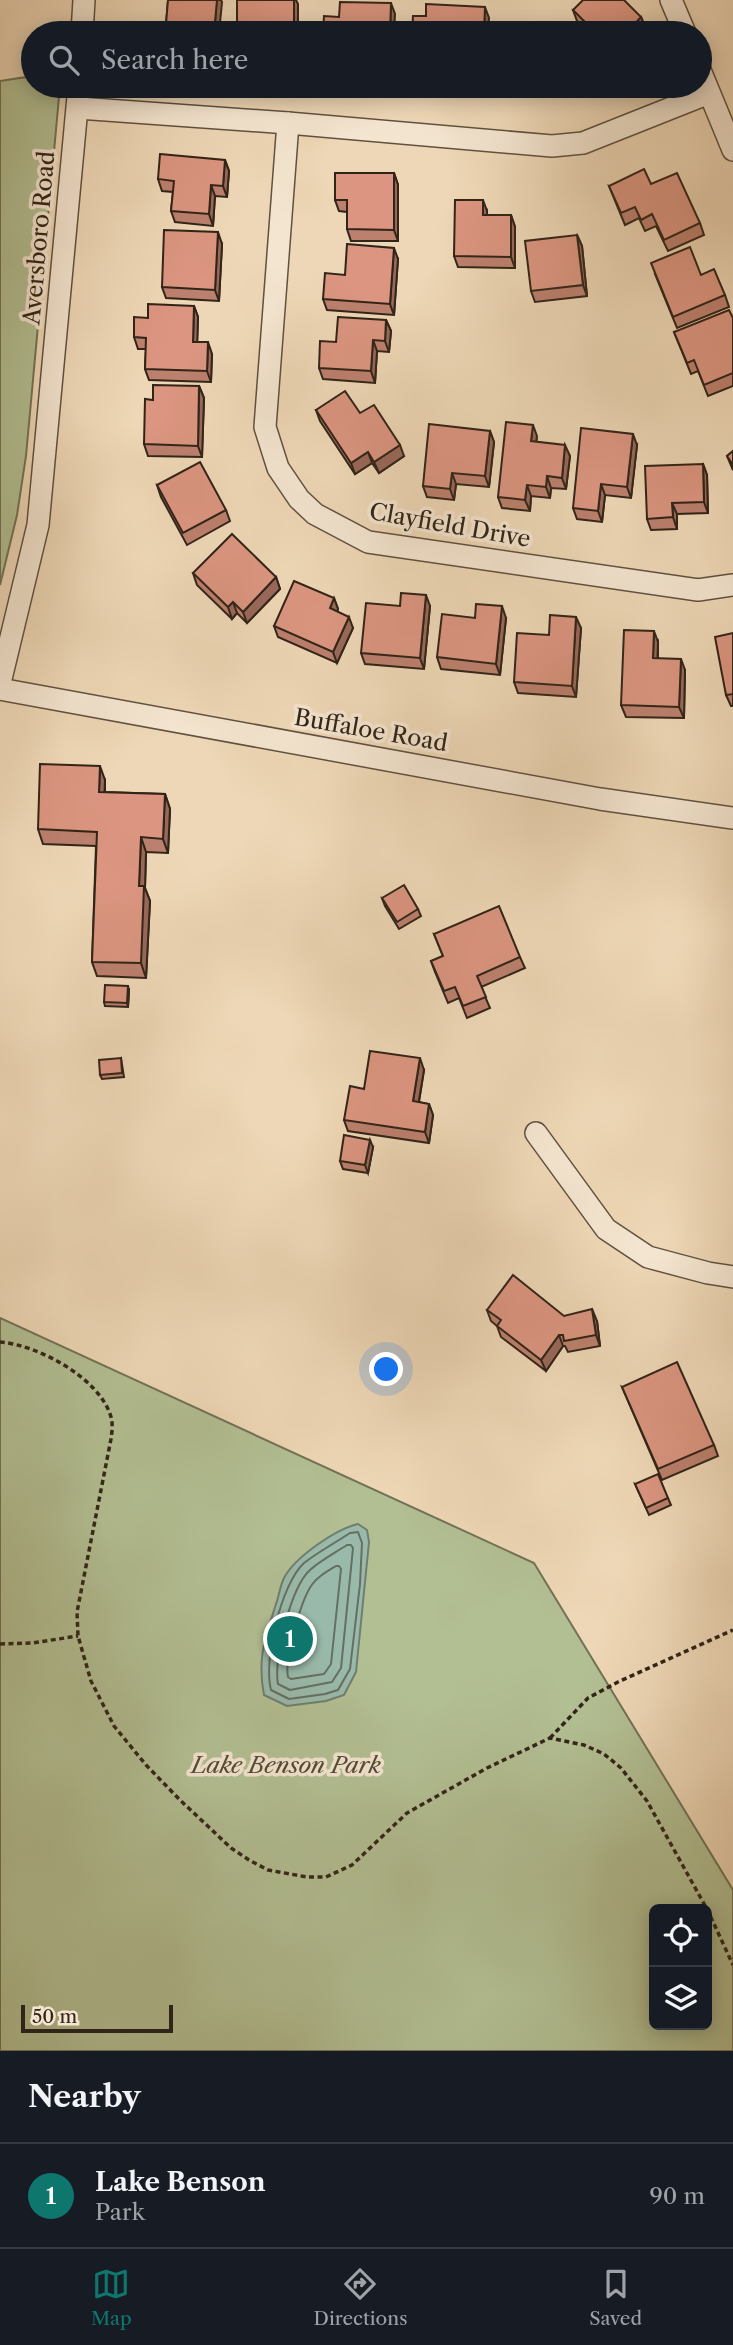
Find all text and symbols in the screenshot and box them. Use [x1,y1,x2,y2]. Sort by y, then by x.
search box [21,21,712,98]
icon: search [45,41,83,79]
text: Search here [101,44,248,76]
street label: Aversboro Road [17,150,61,327]
street label: Clayfield Drive [367,497,533,553]
street label: Buffaloe Road [292,703,450,757]
your location [369,1352,403,1386]
pin: 1 [267,1613,313,1665]
park label: Lake Benson Park [189,1751,381,1779]
map controls [649,1904,712,2030]
button: locate [649,1904,712,1967]
button: layers [649,1967,712,2030]
scale bar [21,2002,173,2034]
text: 50 m [32,2005,77,2028]
text: Nearby [28,2078,141,2115]
text: Lake Benson [95,2166,266,2198]
text: 1 [46,2182,56,2210]
text: 90 m [649,2182,705,2210]
text: Park [95,2198,145,2226]
tab: Map [91,2265,132,2330]
tab: Directions [314,2265,407,2330]
tab: Saved [589,2265,642,2330]

